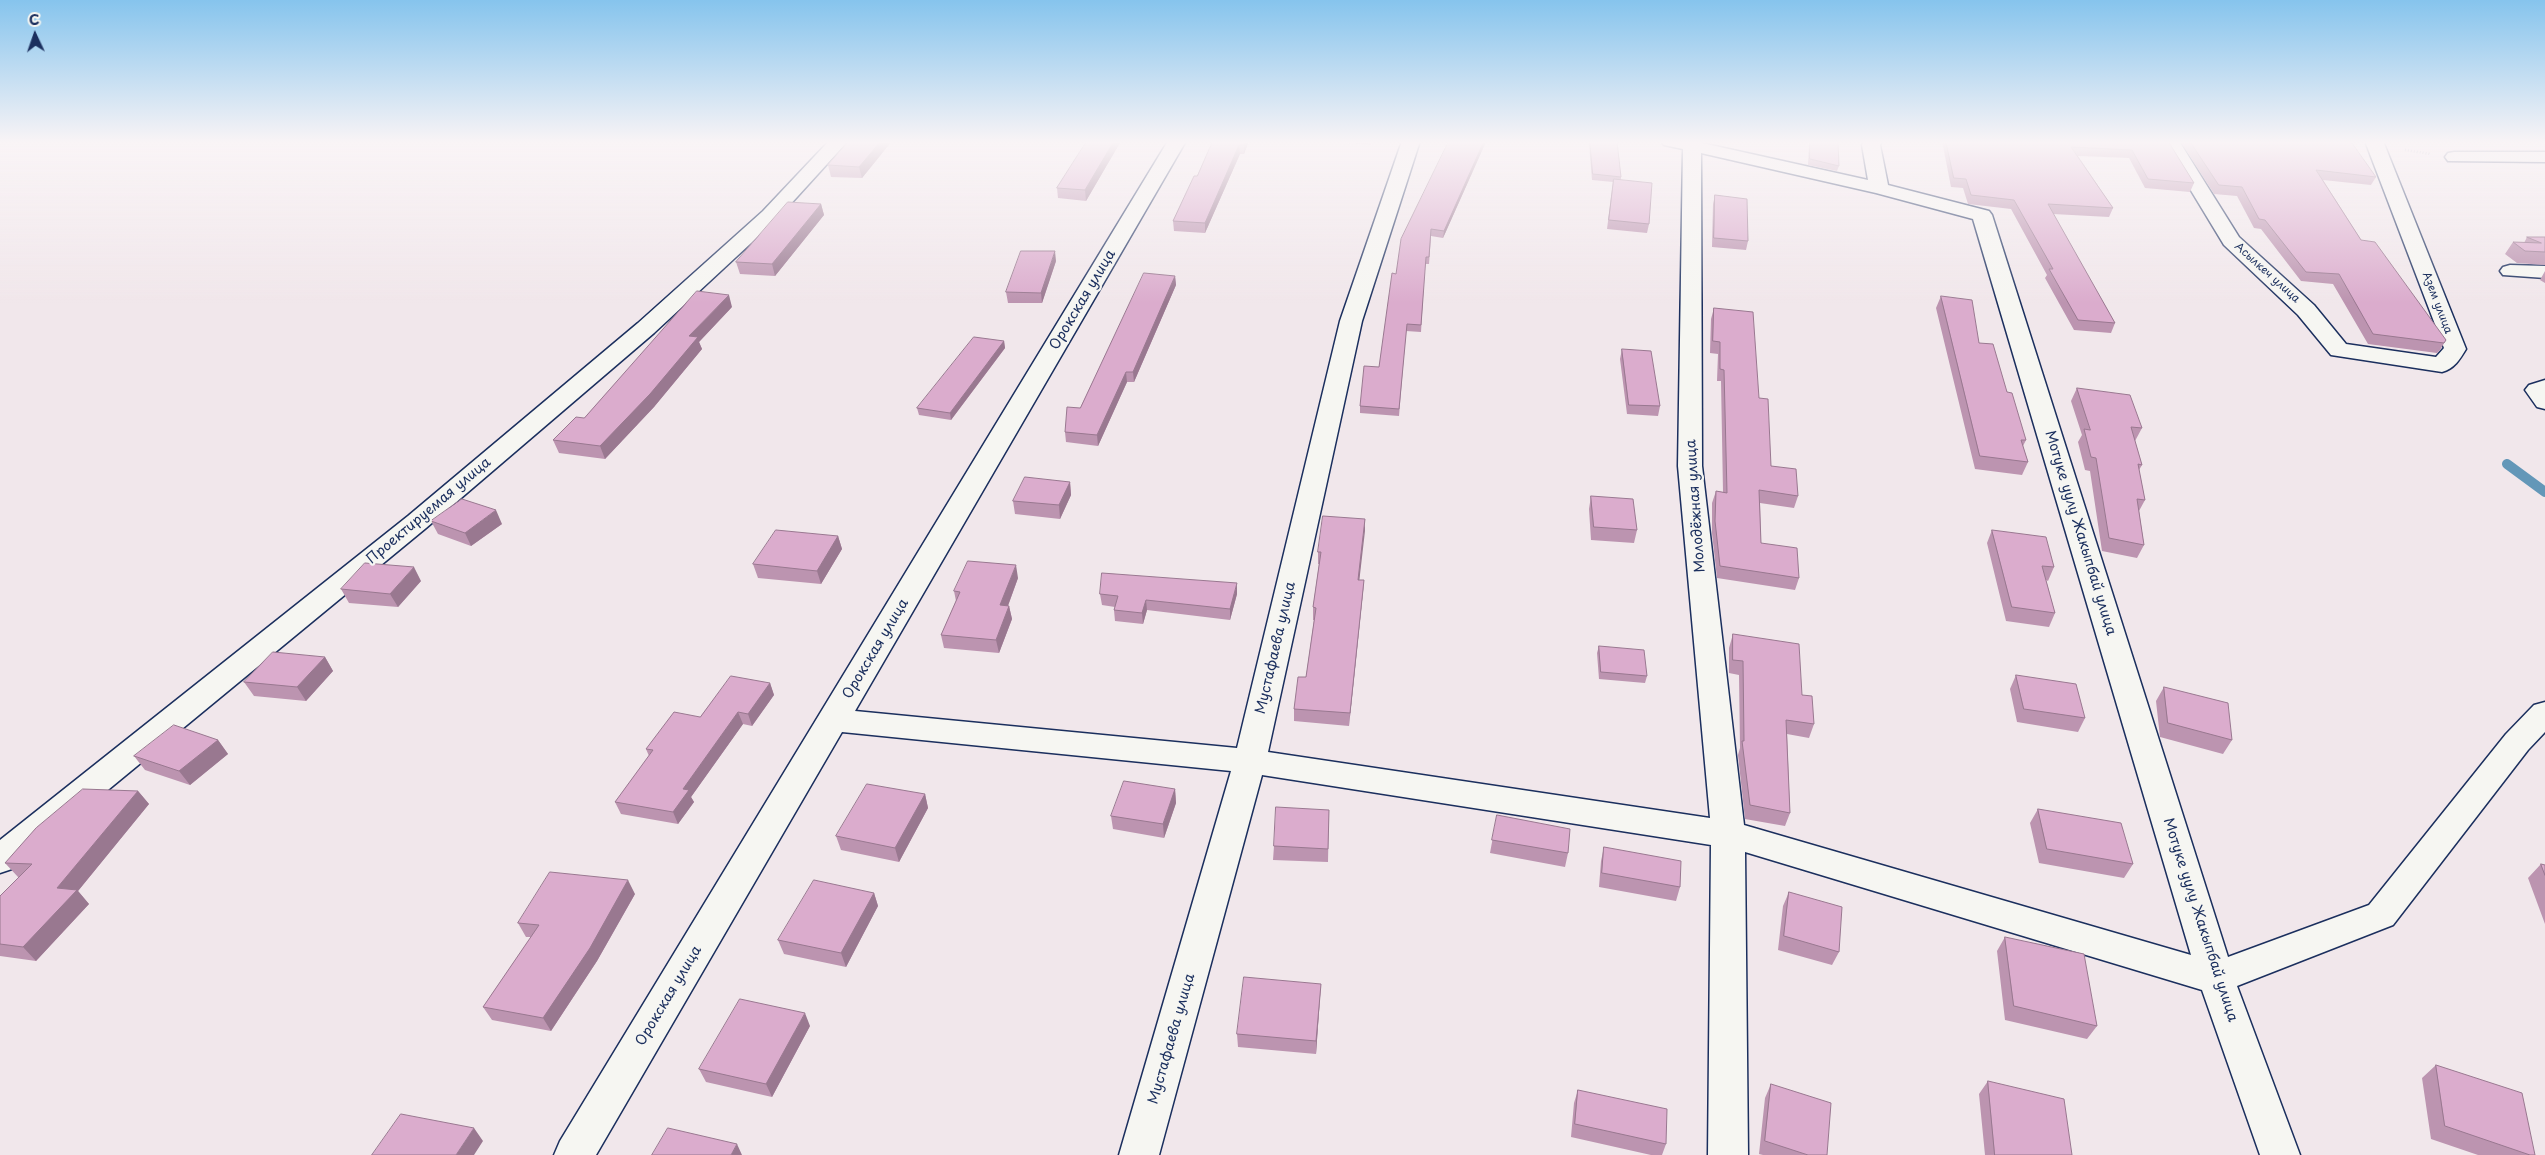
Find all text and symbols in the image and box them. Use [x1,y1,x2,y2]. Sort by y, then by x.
text: С [28,9,40,30]
north arrow [10,10,60,60]
street label: Асылкеч улица [2232,240,2302,306]
street label: Орокская улица [1047,247,1119,353]
street label: Азем улица [2419,270,2455,336]
street label: Мотуке уулу Жакыпбай улица [2041,429,2119,637]
street label: Молодёжная улица [1683,439,1709,573]
street label: Проектируемая улица [364,454,494,568]
street label: Мустафаева улица [1253,580,1299,716]
street label: Орокская улица [840,596,912,702]
street label: Мотуке уулу Жакыпбай улица [2159,816,2241,1024]
street label: Орокская улица [633,943,705,1049]
street label: Мустафаева улица [1145,972,1199,1106]

